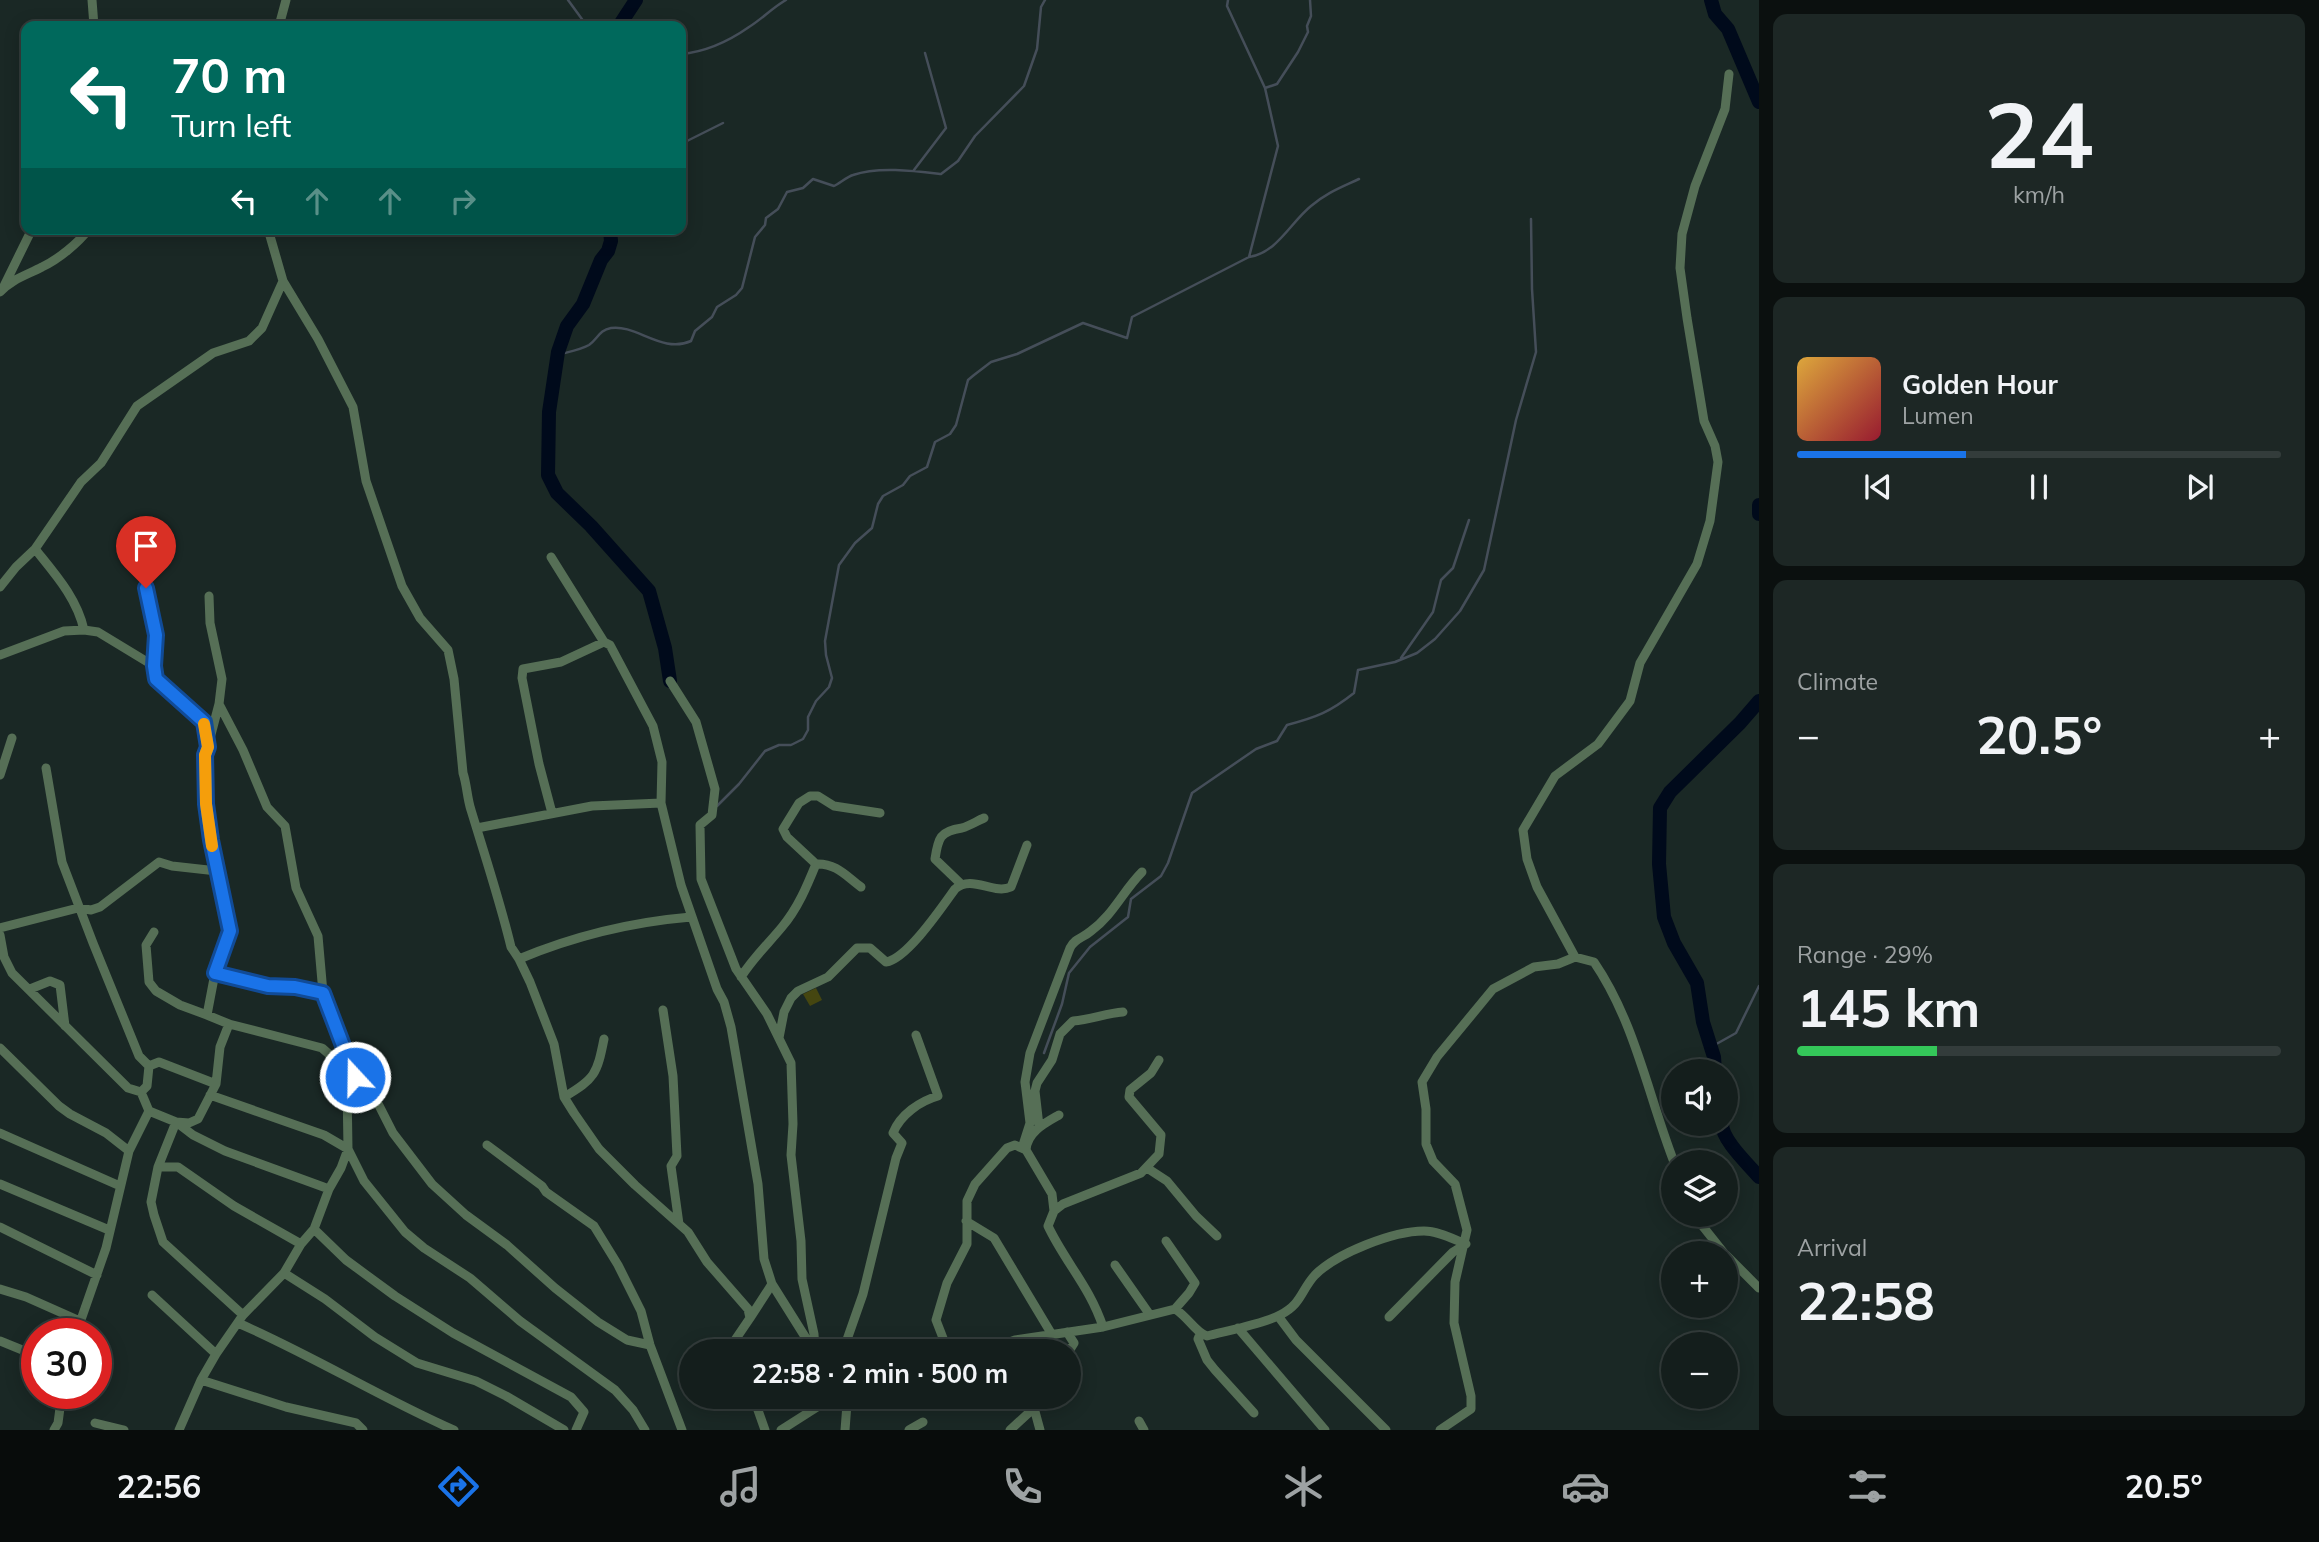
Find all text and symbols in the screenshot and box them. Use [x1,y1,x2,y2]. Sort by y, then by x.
text: 70 m [171,44,287,105]
icon: left [56,49,147,140]
text: 24 [1984,77,2094,191]
text: Turn left [171,105,291,145]
text: km/h [2013,180,2065,209]
icon: left [225,182,263,220]
icon: ahead [298,182,336,220]
icon: ahead [371,182,409,220]
icon: right [444,182,482,220]
text: Golden Hour [1902,368,2058,401]
text: Lumen [1902,401,1974,430]
icon: previous [1859,468,1897,506]
icon: pause [2020,468,2058,506]
icon: next [2181,468,2219,506]
pin [116,516,176,588]
icon: arrive [127,527,165,565]
text: Climate [1797,667,1878,696]
text: 20.5° [1976,702,2102,767]
text: − [1797,711,1820,759]
text: + [2258,711,2281,759]
text: Range · 29% [1797,940,1933,969]
text: 145 km [1797,975,1980,1040]
position arrow [318,1040,392,1114]
map controls [1661,1059,1738,1409]
button: sound [1661,1059,1738,1136]
button: layers [1661,1150,1738,1227]
text: Arrival [1797,1233,1867,1262]
button: + [1661,1241,1738,1318]
text: 22:58 [1797,1268,1935,1333]
speed limit sign: 30 [21,1318,112,1409]
button: − [1661,1332,1738,1409]
text: 22:58 · 2 min · 500 m [752,1357,1008,1390]
icon: directions [434,1462,483,1511]
icon: music [716,1462,765,1511]
icon: phone [998,1462,1047,1511]
icon: climate [1279,1462,1328,1511]
icon: car [1561,1462,1610,1511]
icon: filters [1843,1462,1892,1511]
text: 22:56 [116,1466,201,1506]
text: 20.5° [2125,1466,2203,1506]

